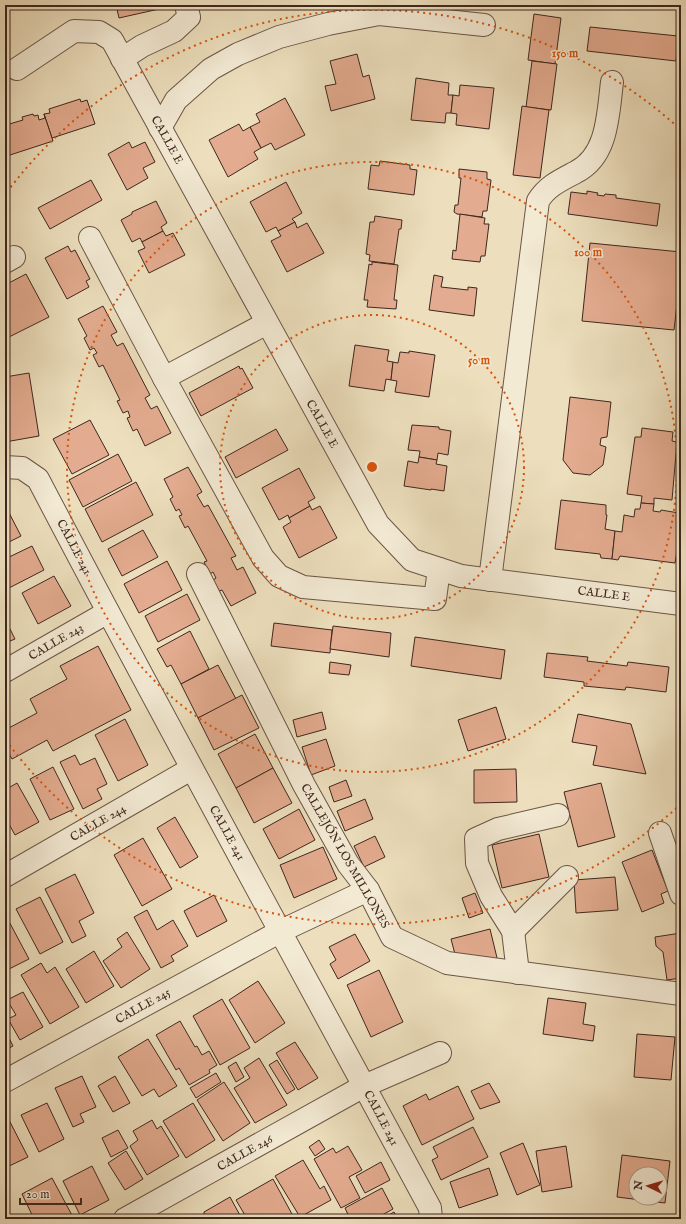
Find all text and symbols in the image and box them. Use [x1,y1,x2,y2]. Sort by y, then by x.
text: 150 m [552,46,579,61]
street label: CALLE E [148,113,186,167]
text: 100 m [574,245,603,260]
text: 50 m [468,353,491,368]
street label: CALLE E [303,397,341,451]
centre of rings [365,460,379,474]
street label: CALLE 241 [53,517,95,577]
street label: CALLE E [577,583,631,605]
street label: CALLE 243 [26,620,86,664]
street label: CALLEJÓN LOS MILLONES [296,780,394,932]
street label: CALLE 244 [67,801,129,845]
street label: CALLE 241 [206,803,248,863]
street label: CALLE 245 [113,984,174,1027]
street label: CALLE 241 [360,1088,402,1148]
street label: CALLE 246 [215,1131,276,1174]
north arrow [628,1166,668,1206]
text: N [632,1179,646,1192]
scale bar [20,1180,81,1206]
text: 20 m [26,1187,49,1202]

